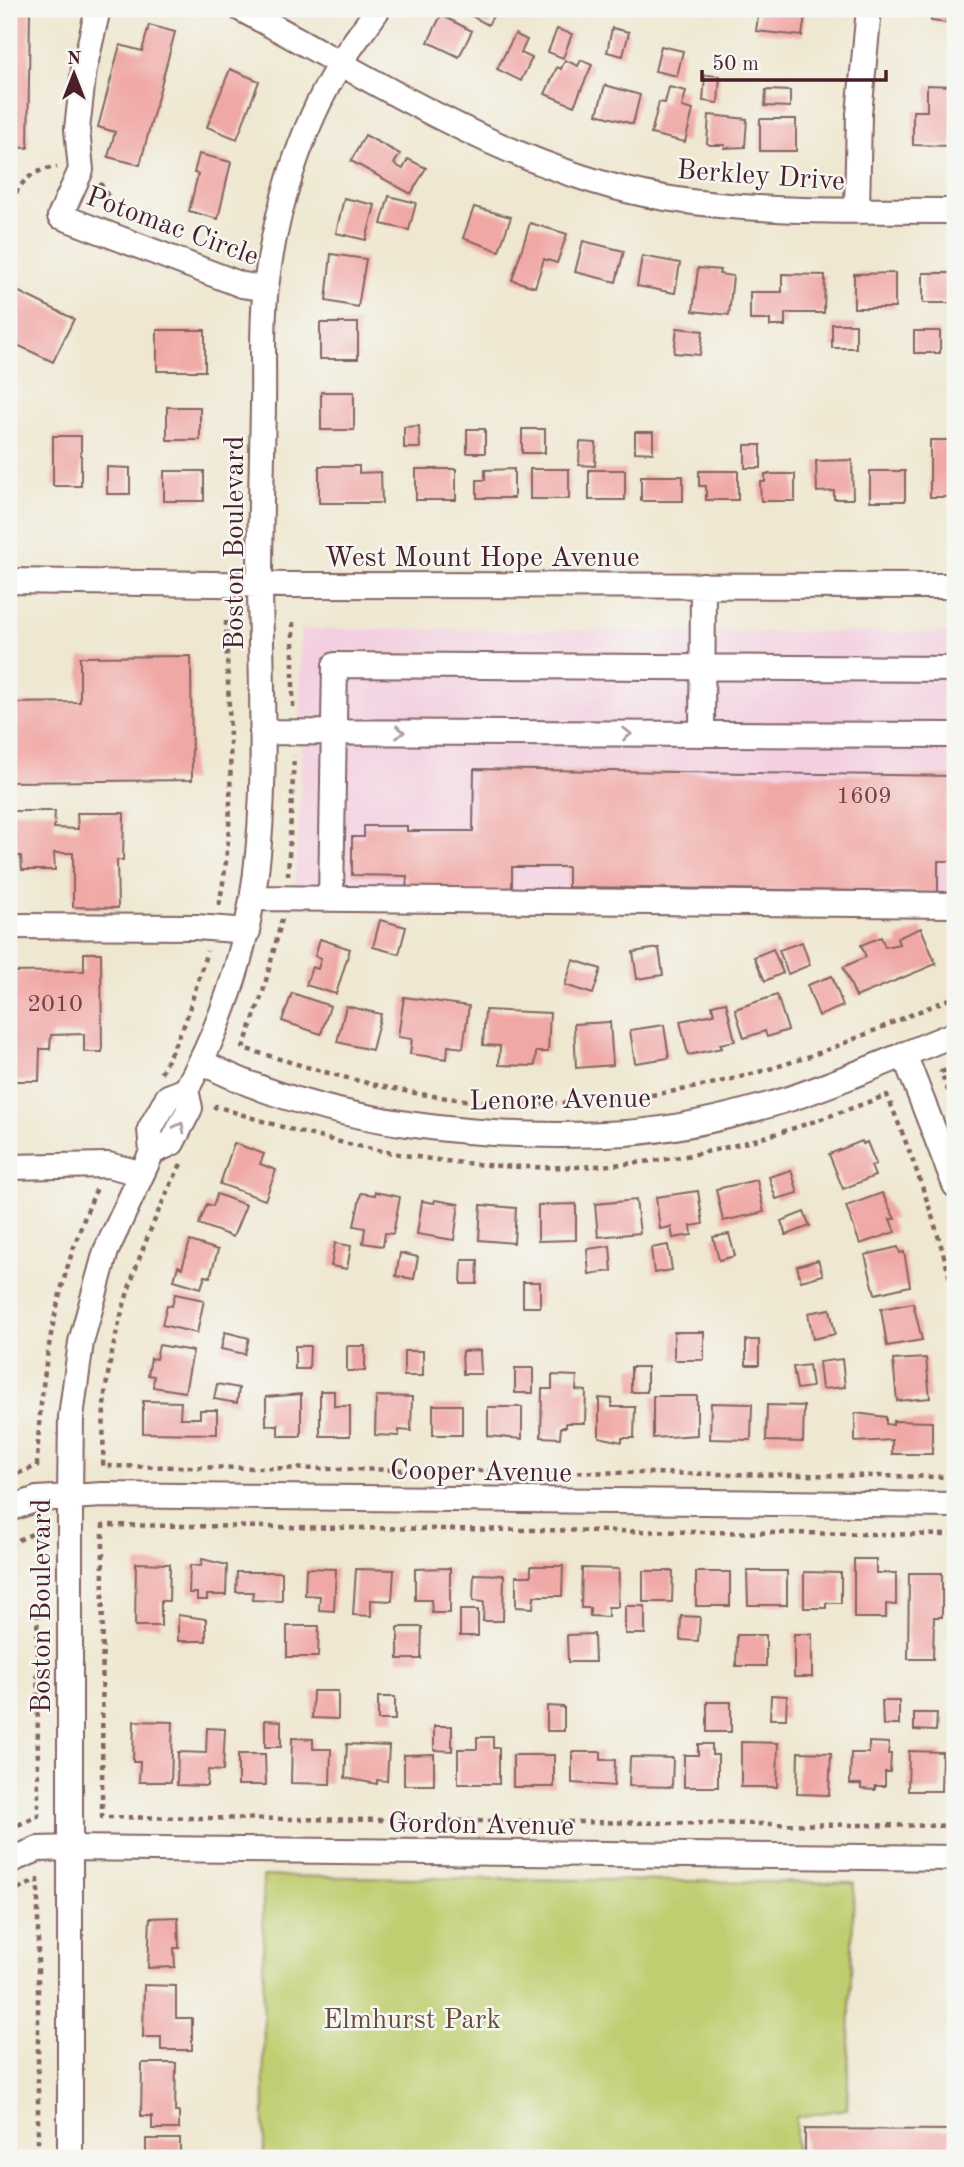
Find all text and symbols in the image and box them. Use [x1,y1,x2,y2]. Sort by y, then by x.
north arrow [38,38,108,108]
scale bar [702,38,885,82]
text: N [67,50,82,69]
text: 50 m [712,54,759,75]
street label: Berkley Drive [676,157,846,197]
street label: Potomac Circle [82,184,262,272]
street label: Boston Boulevard [222,436,250,650]
street label: West Mount Hope Avenue [324,545,640,573]
one-way arrow [394,725,405,740]
one-way arrow [622,726,633,742]
house number: 1609 [836,785,892,809]
house number: 2010 [27,993,83,1017]
street label: Lenore Avenue [469,1085,651,1117]
one-way arrow [172,1122,186,1134]
street label: Cooper Avenue [390,1457,572,1489]
street label: Boston Boulevard [29,1499,57,1713]
street label: Gordon Avenue [388,1810,574,1842]
park label: Elmhurst Park [323,2007,501,2035]

